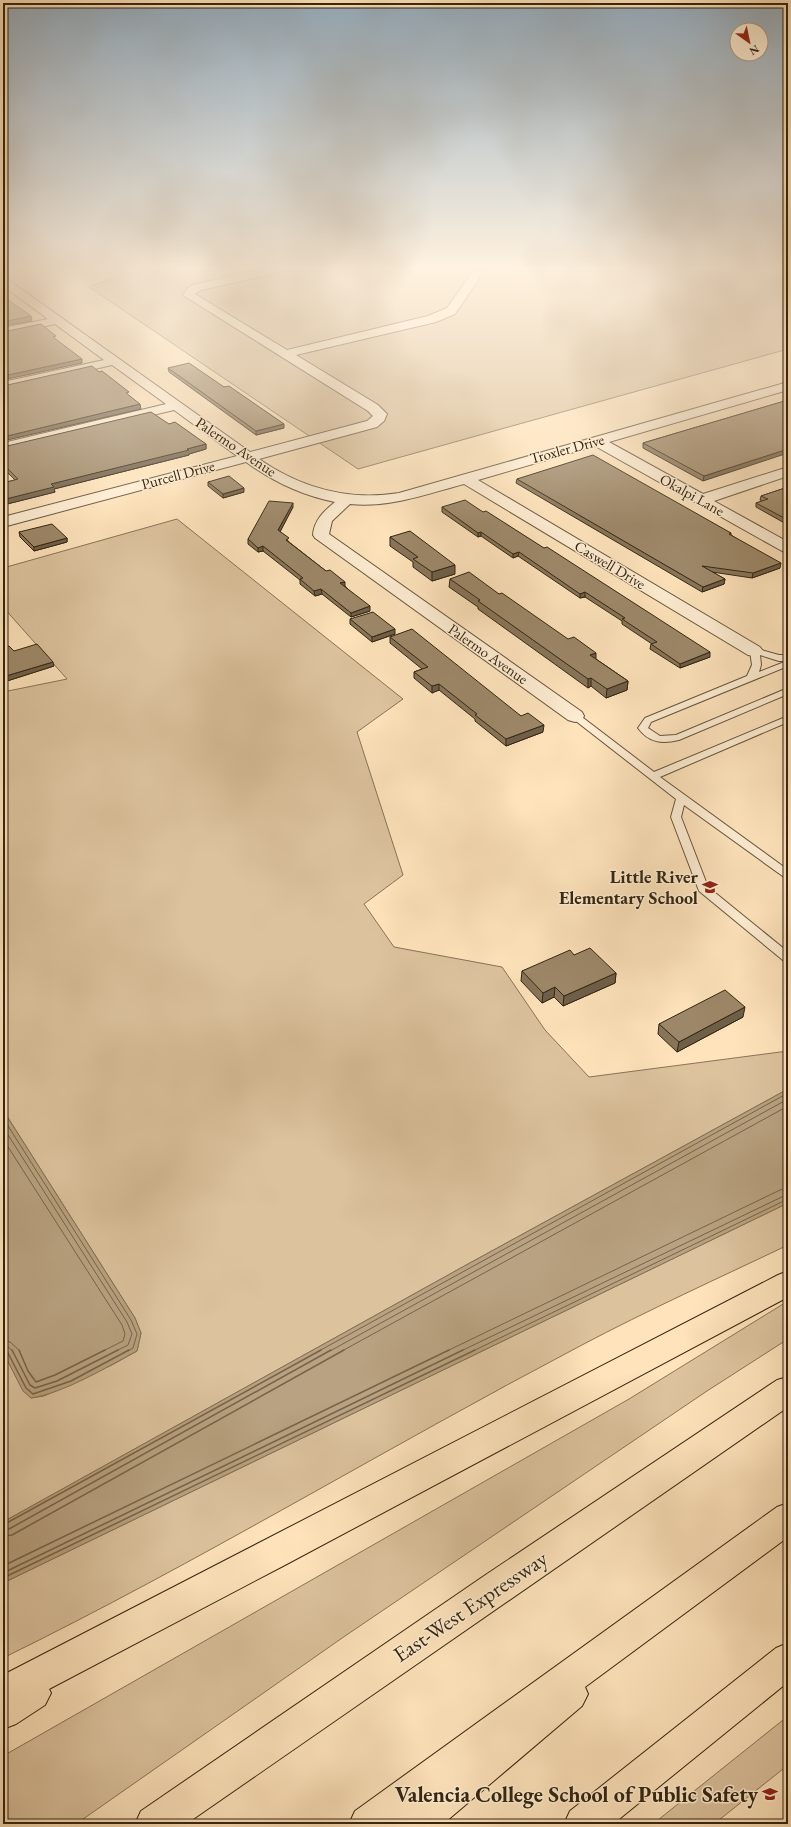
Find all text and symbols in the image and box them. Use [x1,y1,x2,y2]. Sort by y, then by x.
north arrow [729,22,769,62]
text: N [747,42,762,59]
street label: Palermo Avenue [192,413,280,481]
street label: Troxler Drive [528,429,606,468]
street label: Purcell Drive [139,456,217,493]
street label: Okalpi Lane [657,469,728,520]
street label: Caswell Drive [571,536,649,593]
street label: Palermo Avenue [445,619,532,688]
place label: Little River Elementary School [559,865,699,909]
school or university icon: Little River Elementary School [701,878,719,896]
street label: East-West Expressway [387,1544,553,1669]
place label: Valencia College School of Public Safety [395,1780,758,1809]
school or university icon: Valencia College School of Public Safety [761,1785,779,1803]

